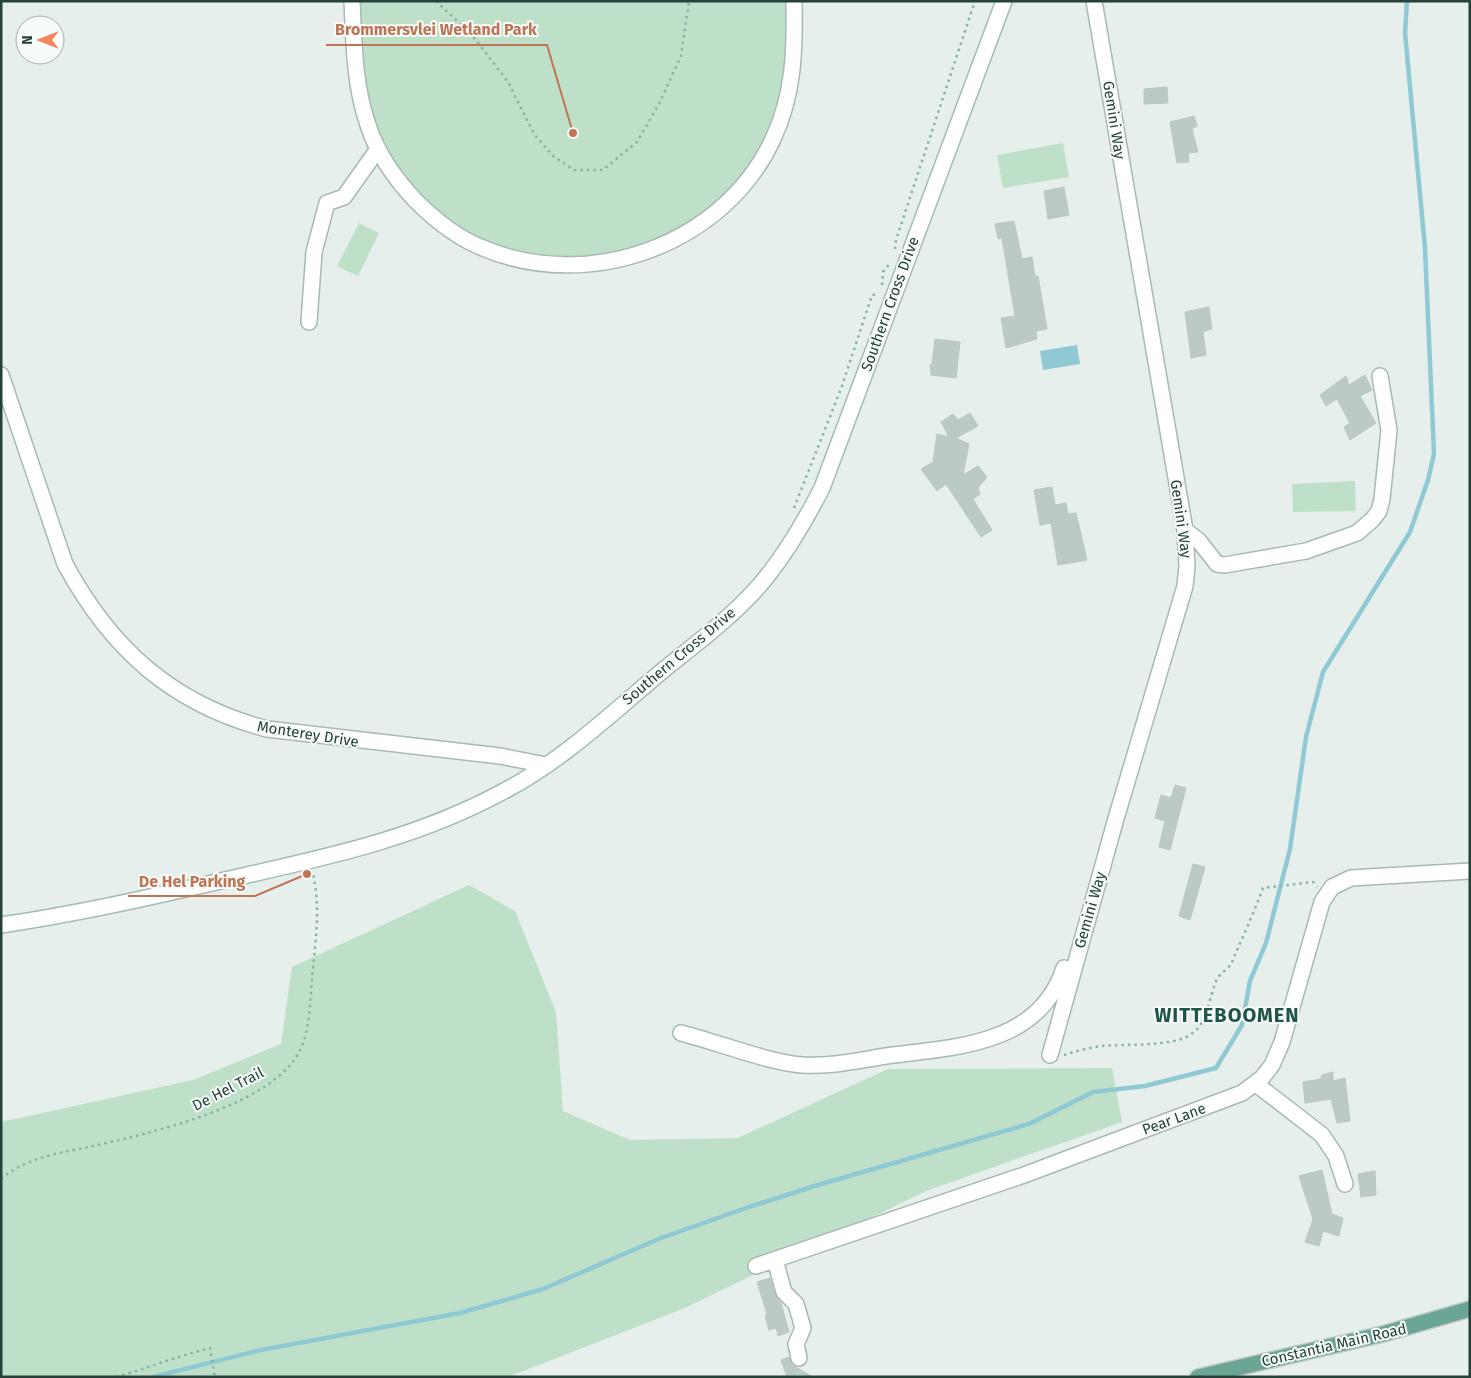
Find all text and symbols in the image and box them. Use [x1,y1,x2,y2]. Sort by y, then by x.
callout: Brommersvlei Wetland Park [326,14,547,45]
north arrow [15,15,65,65]
text: Brommersvlei Wetland Park [335,20,537,39]
text: N [19,35,36,45]
street label: Gemini Way [1099,80,1129,161]
street label: Southern Cross Drive [857,234,923,374]
street label: Gemini Way [1167,479,1195,560]
street label: Southern Cross Drive [619,604,739,708]
street label: Monterey Drive [256,717,360,751]
callout: De Hel Parking [128,865,255,896]
street label: Gemini Way [1070,869,1110,950]
text: De Hel Parking [139,872,245,891]
district label: WITTEBOOMEN [1154,1003,1300,1027]
street label: De Hel Trail [189,1063,267,1115]
street label: Pear Lane [1140,1099,1208,1139]
street label: Constantia Main Road [1260,1320,1408,1370]

